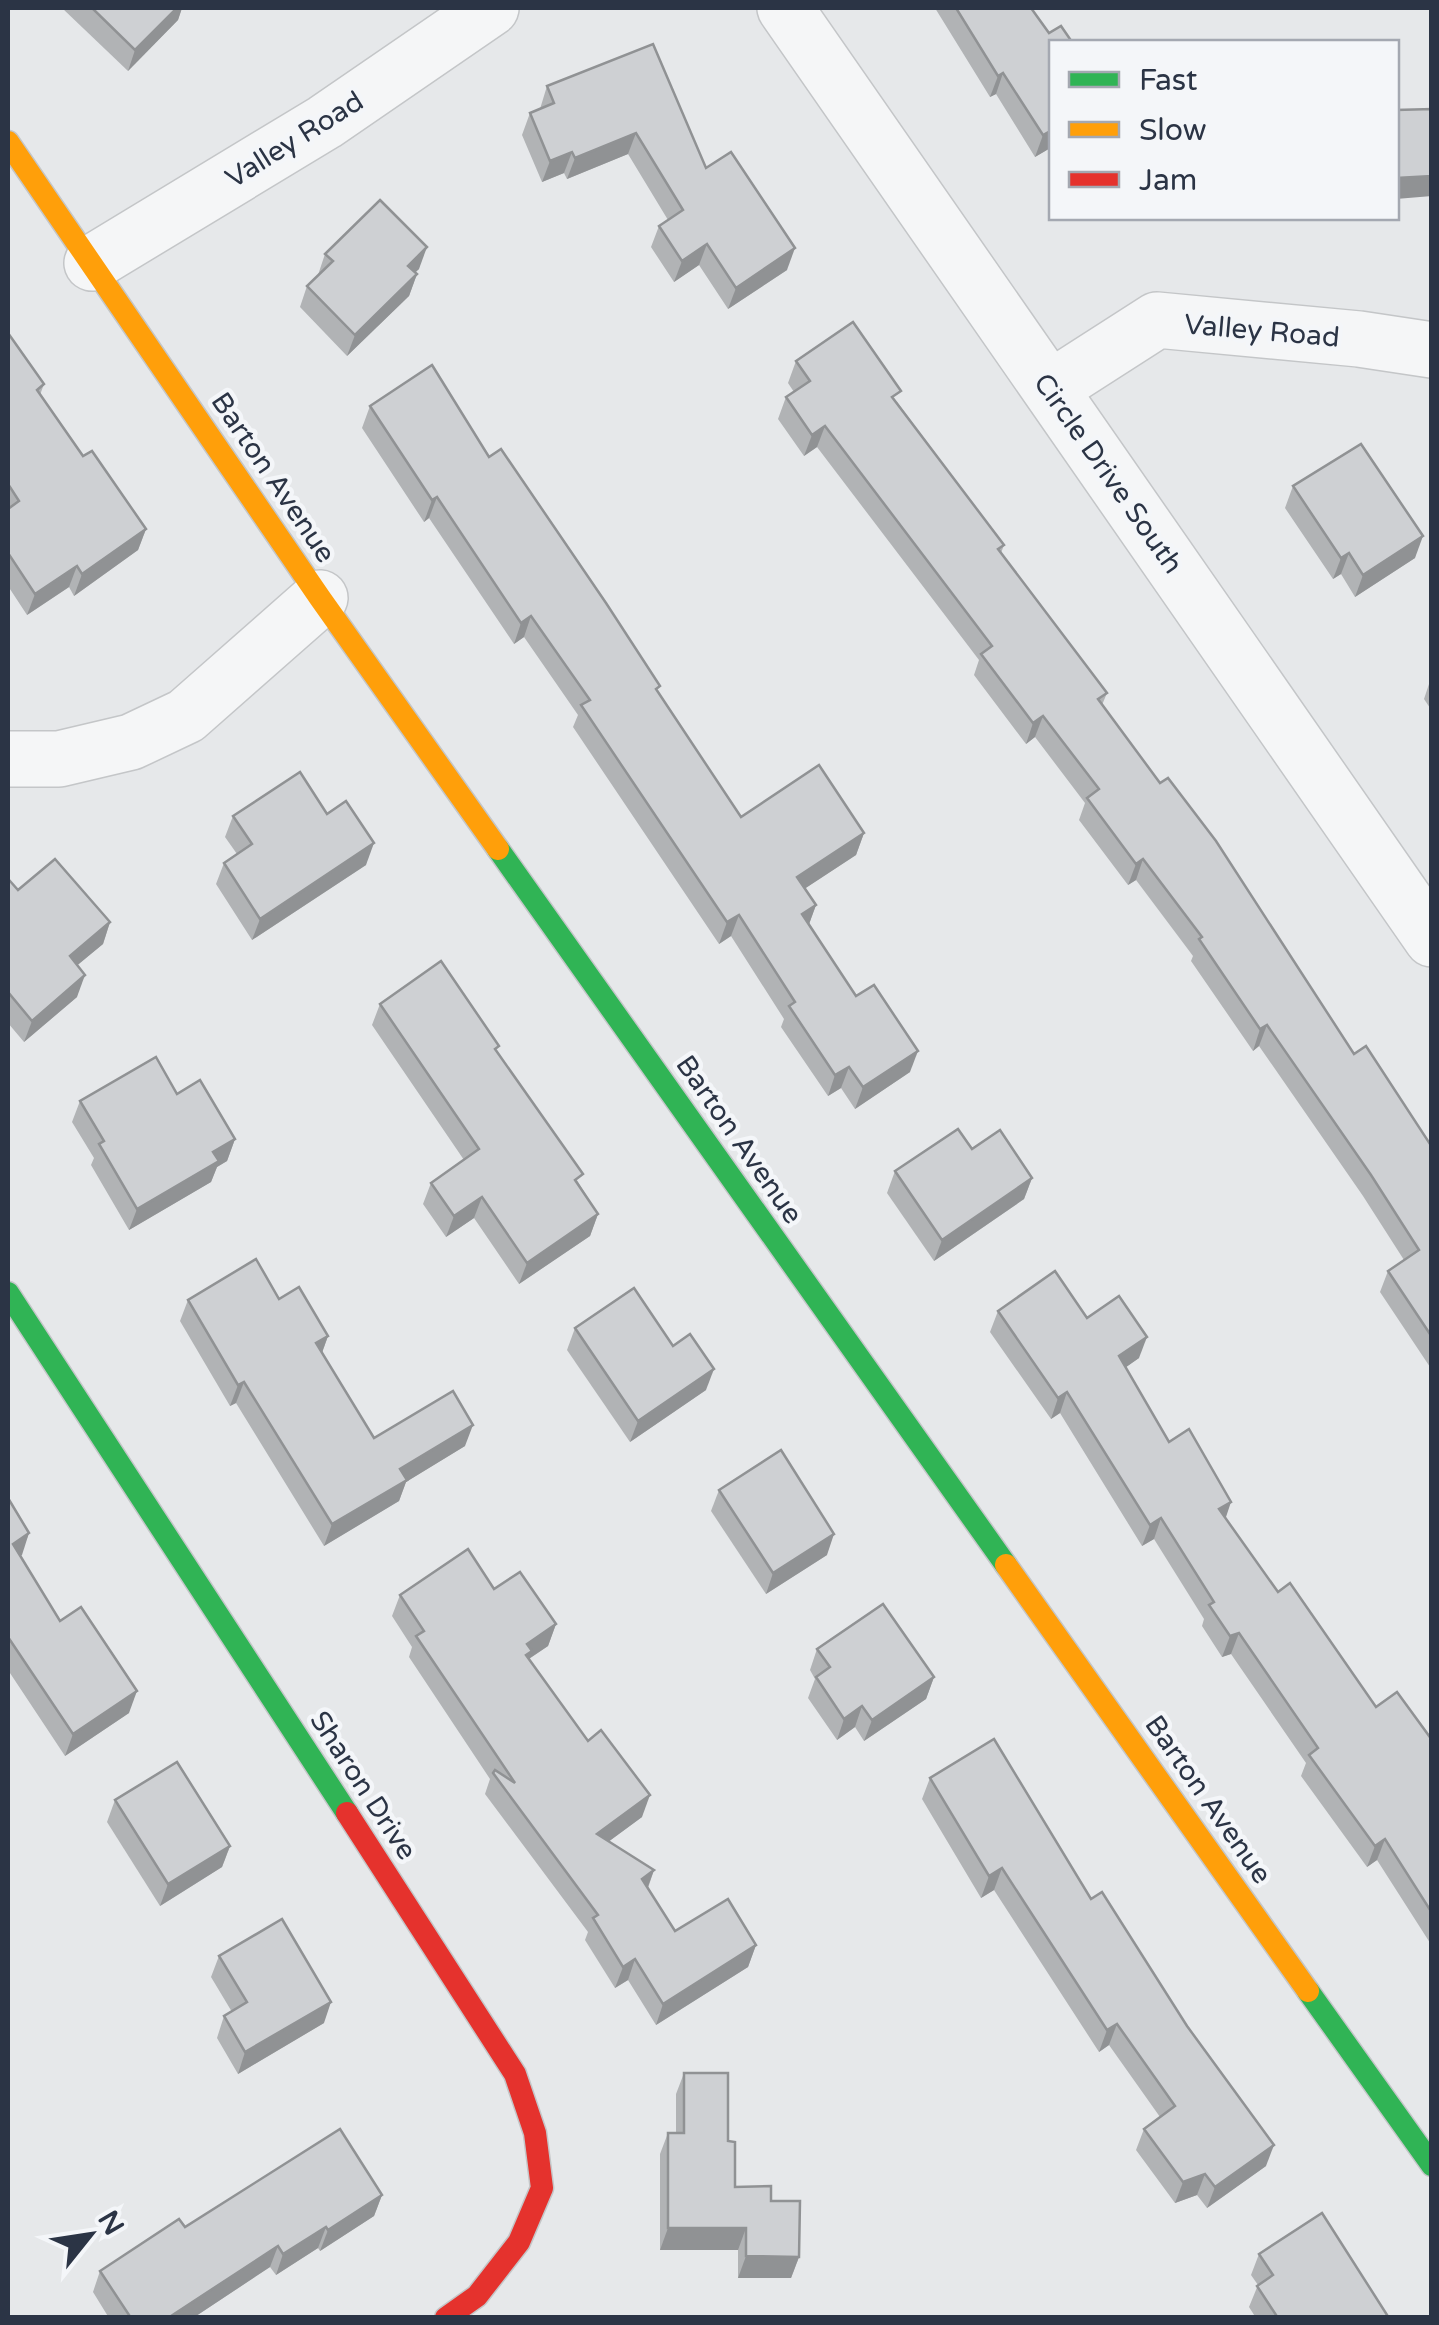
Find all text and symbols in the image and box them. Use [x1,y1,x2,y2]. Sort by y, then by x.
legend [1049,40,1399,220]
text: Fast [1139,62,1198,99]
street label: Valley Road [219,84,370,196]
text: Slow [1139,112,1207,149]
text: Jam [1139,162,1197,199]
street label: Valley Road [1183,307,1341,355]
street label: Circle Drive South [1026,367,1190,580]
street label: Barton Avenue [204,386,343,569]
street label: Barton Avenue [668,1049,810,1230]
street label: Sharon Drive [302,1705,424,1866]
street label: Barton Avenue [1137,1709,1279,1890]
north arrow [40,2185,140,2285]
text: N [90,2205,131,2241]

